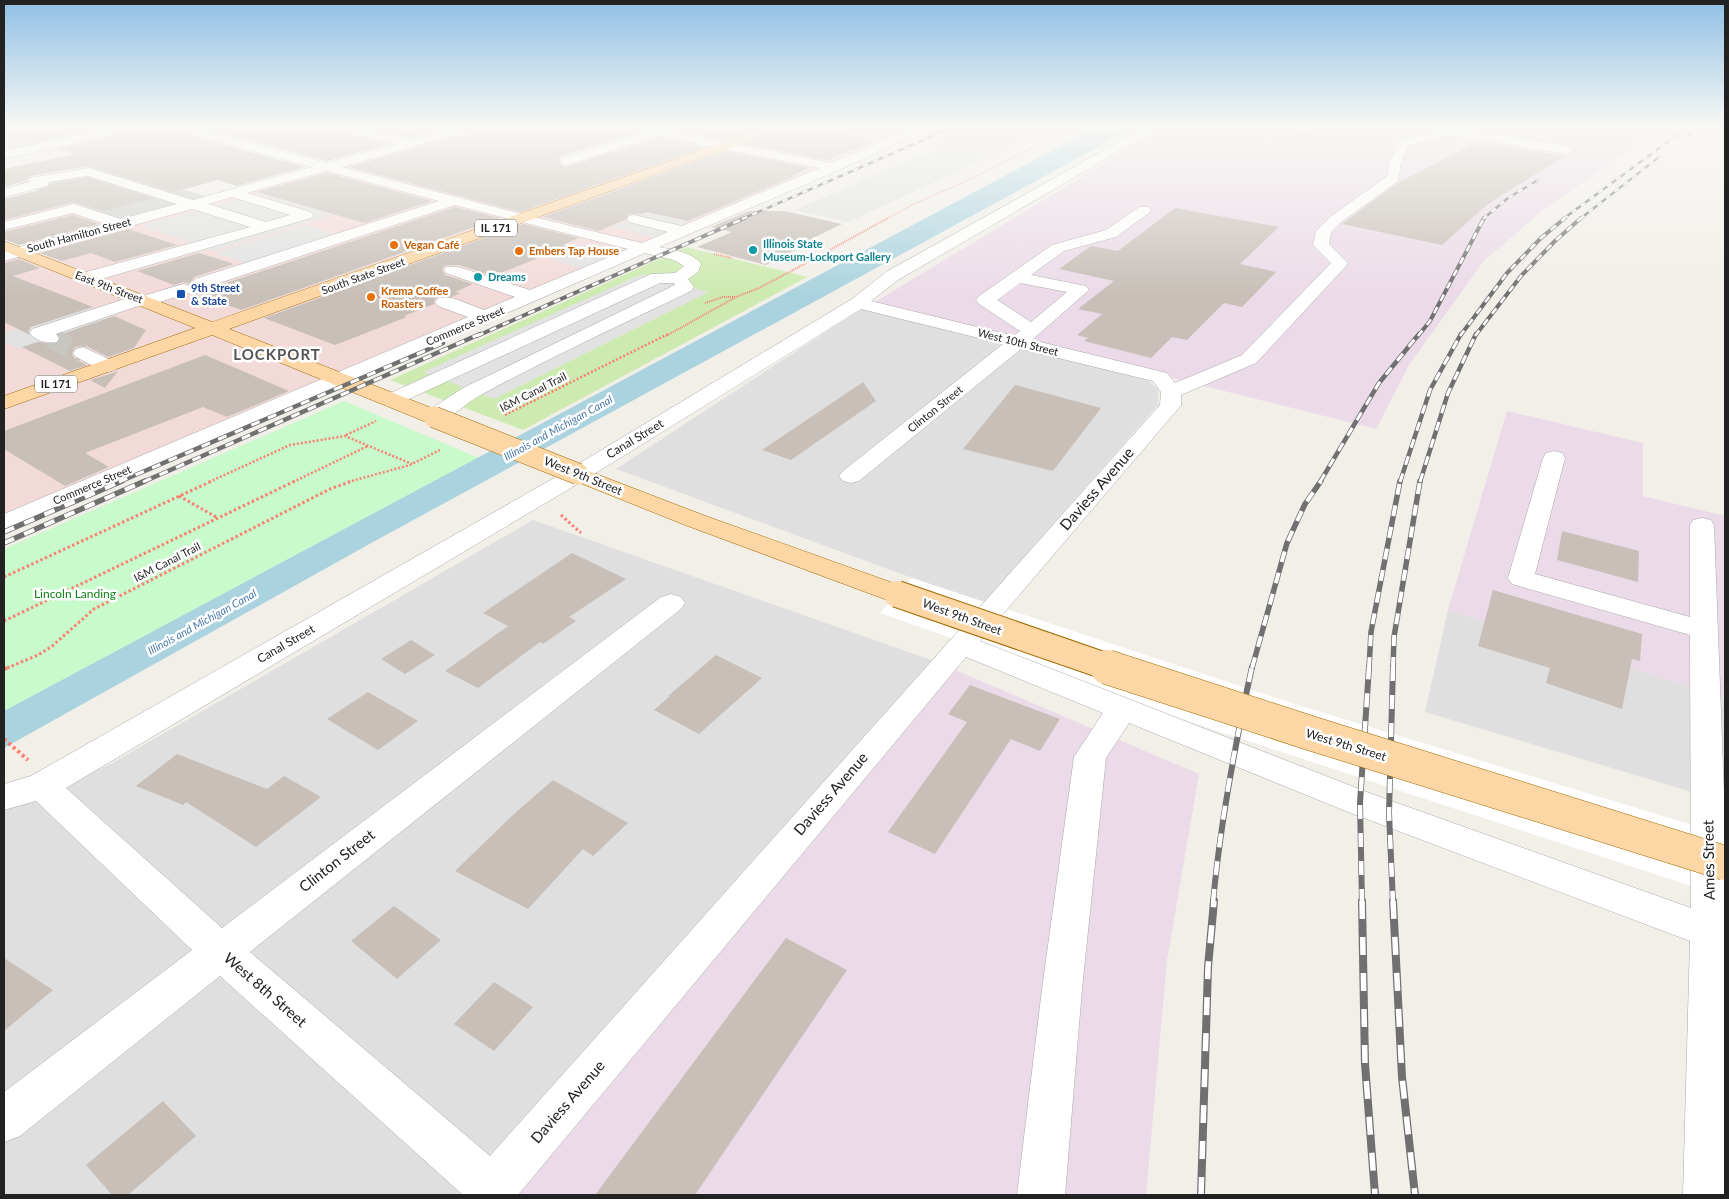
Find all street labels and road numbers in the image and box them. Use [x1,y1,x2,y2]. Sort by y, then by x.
street label: South Hamilton Street [25,214,132,255]
road number: IL 171 [475,220,517,237]
street label: South State Street [319,254,406,297]
street label: East 9th Street [73,268,145,305]
street label: Commerce Street [424,303,506,348]
street label: West 10th Street [976,325,1060,358]
street label: I&M Canal Trail [497,369,568,414]
road number: IL 171 [35,376,77,392]
street label: Clinton Street [905,383,965,435]
street label: Canal Street [603,415,667,462]
street label: Daviess Avenue [1055,443,1137,533]
street label: West 9th Street [542,453,625,498]
street label: Commerce Street [51,462,133,507]
street label: I&M Canal Trail [131,539,202,584]
street label: West 9th Street [920,595,1005,638]
street label: Canal Street [254,621,318,666]
street label: West 9th Street [1304,725,1389,764]
street label: Daviess Avenue [789,748,871,838]
street label: Ames Street [1698,819,1718,900]
street label: Clinton Street [295,825,378,895]
street label: West 8th Street [220,948,311,1031]
street label: Daviess Avenue [526,1056,608,1146]

